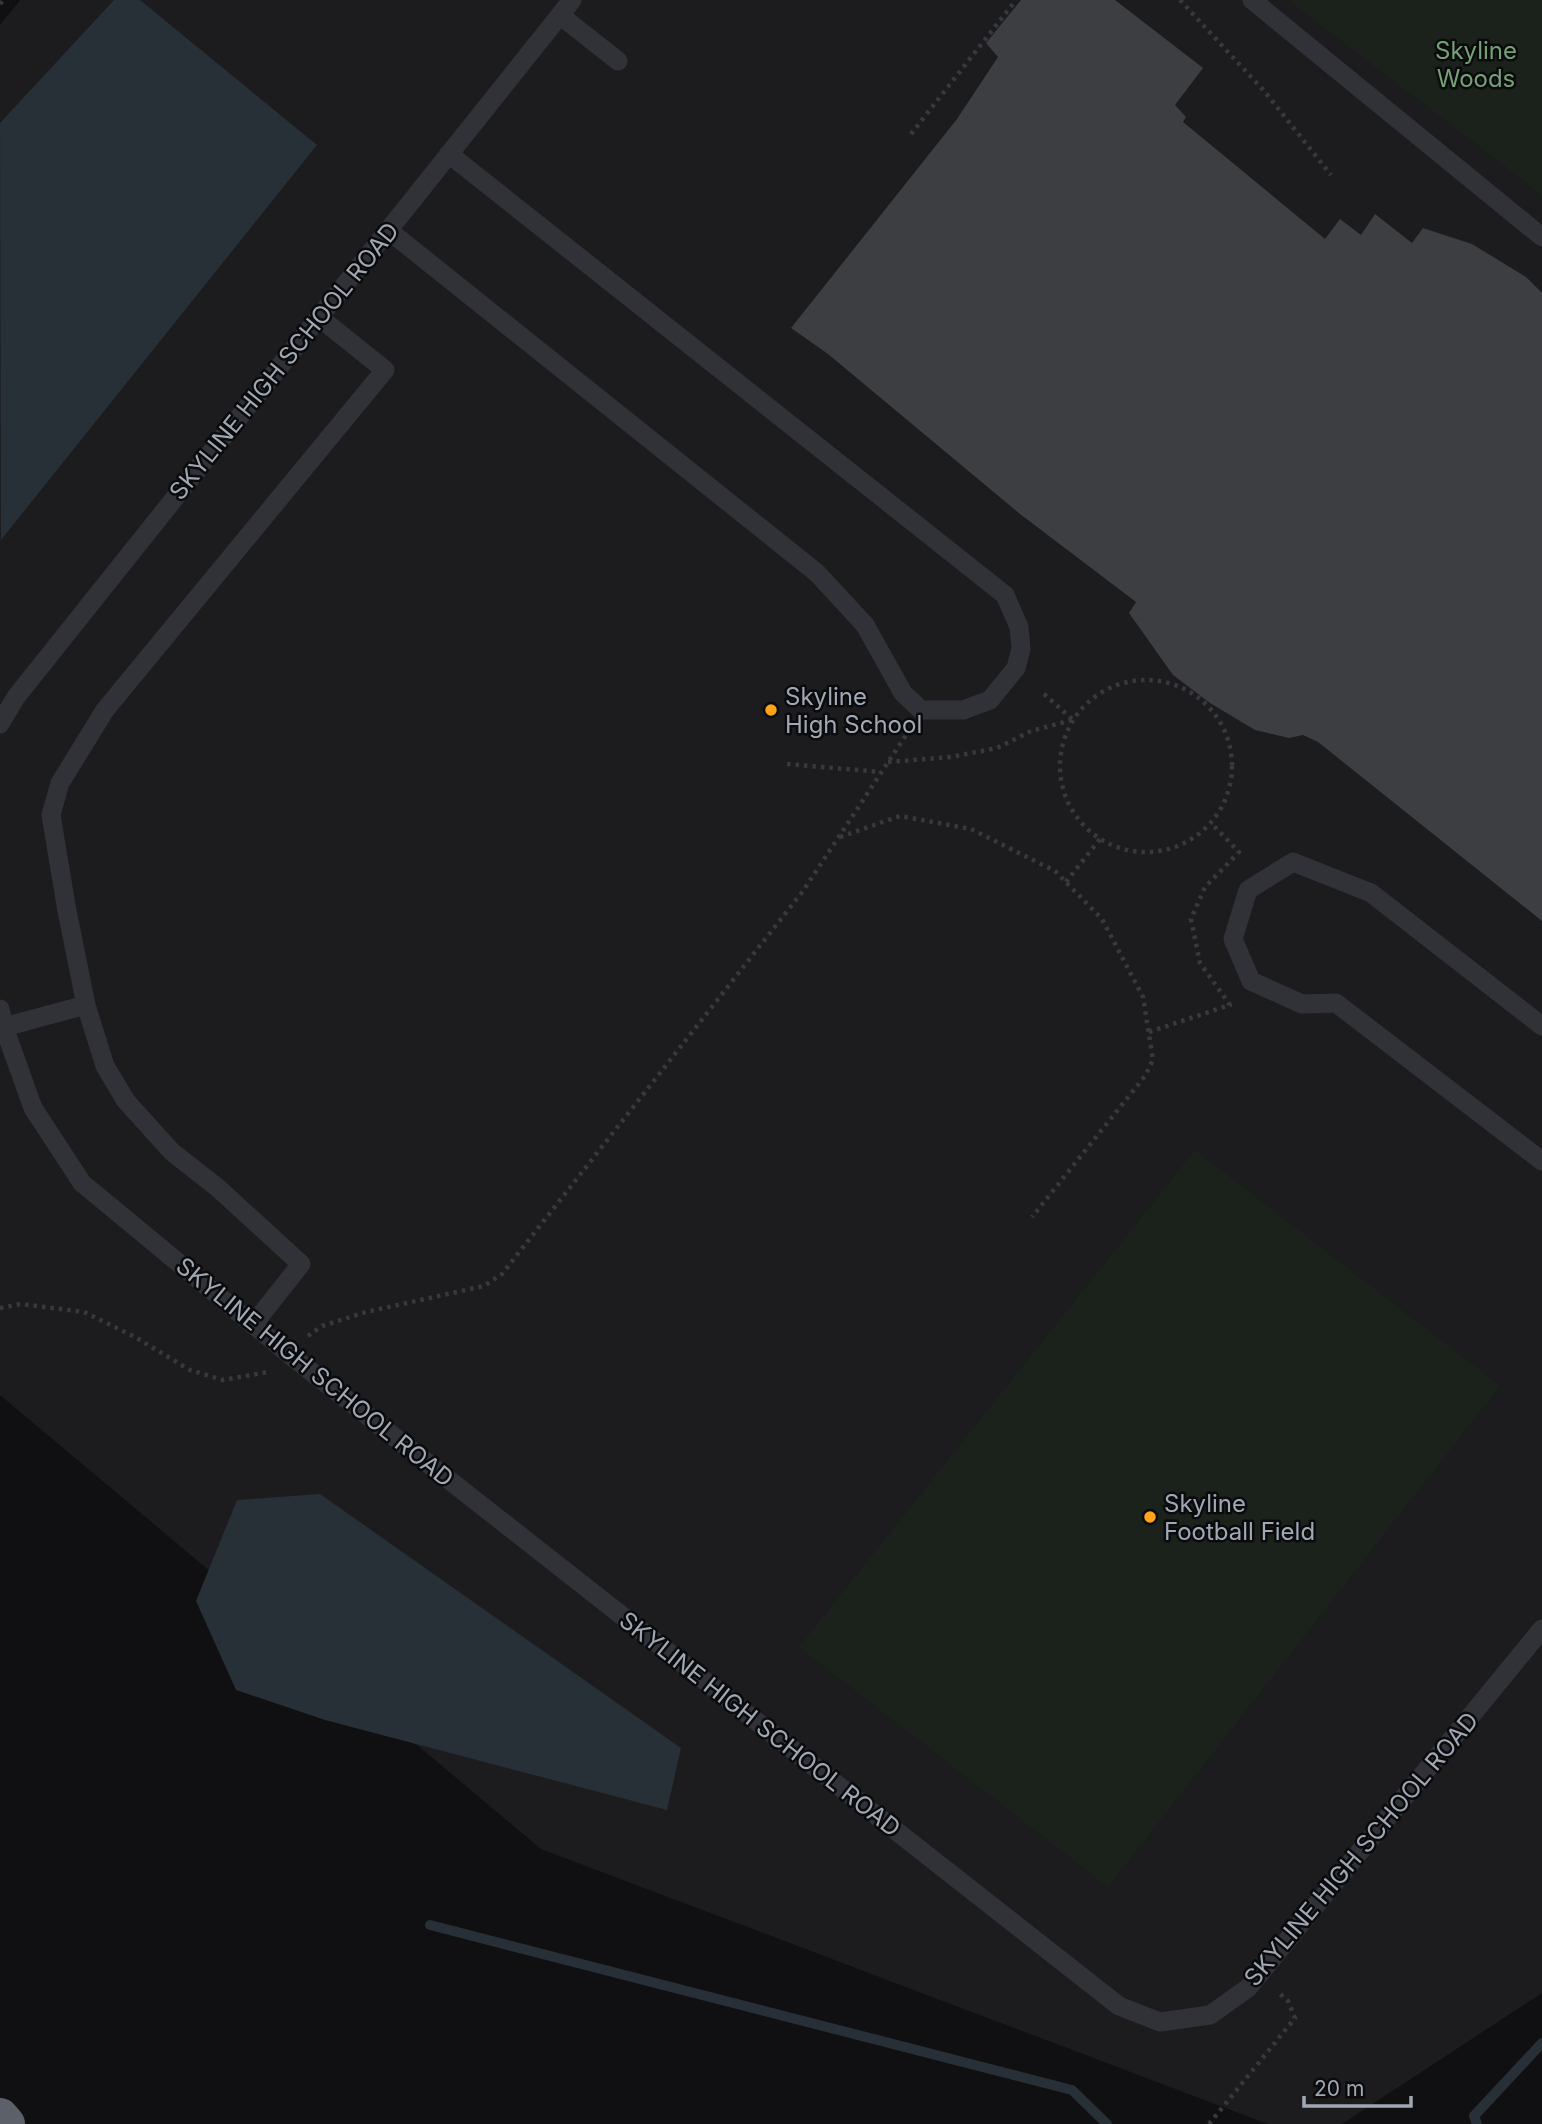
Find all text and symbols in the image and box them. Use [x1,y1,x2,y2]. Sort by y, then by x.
park label: Skyline Woods [1435,36,1517,93]
street label: SKYLINE HIGH SCHOOL ROAD [163,216,405,506]
place label: Skyline High School [785,682,922,739]
marker: Skyline High School [763,702,779,718]
street label: SKYLINE HIGH SCHOOL ROAD [170,1251,460,1493]
place label: Skyline Football Field [1164,1489,1315,1546]
marker: Skyline Football Field [1142,1509,1158,1525]
street label: SKYLINE HIGH SCHOOL ROAD [614,1605,906,1843]
street label: SKYLINE HIGH SCHOOL ROAD [1238,1706,1484,1992]
scale bar [1304,2064,1411,2108]
text: 20 m [1314,2076,1364,2101]

